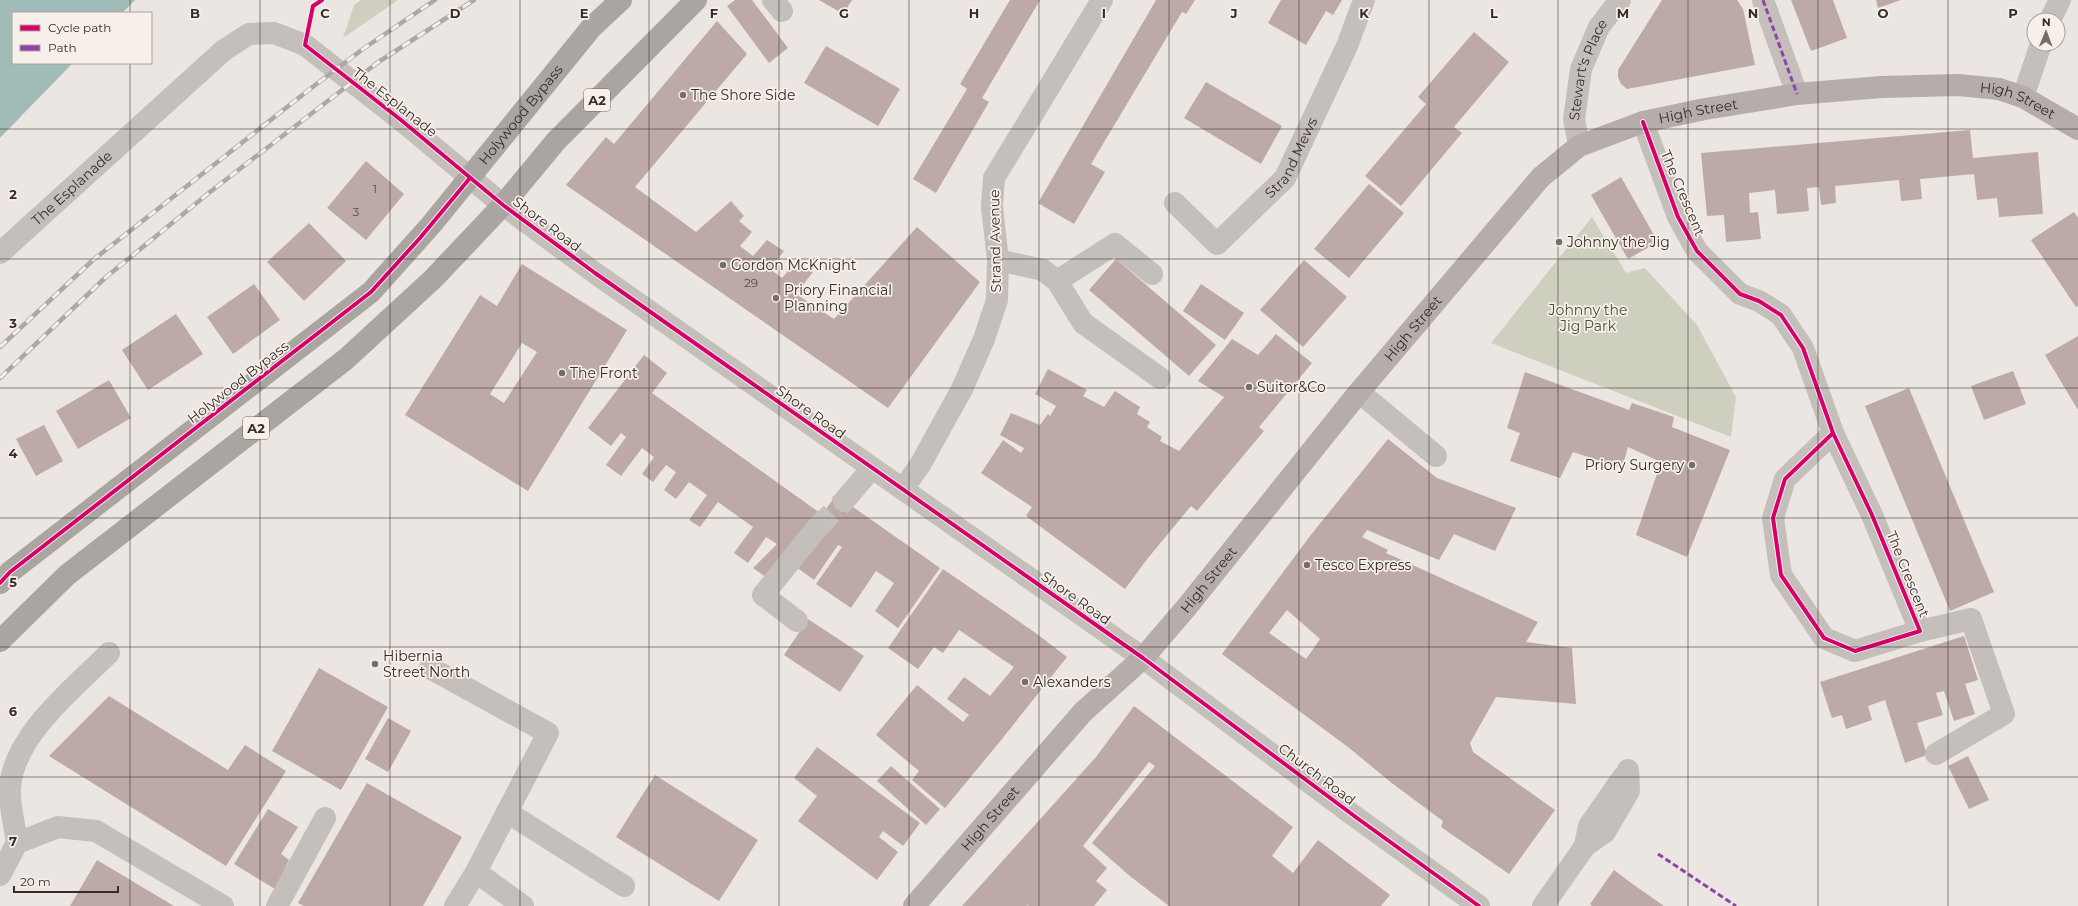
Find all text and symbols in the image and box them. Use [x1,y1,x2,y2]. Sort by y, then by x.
text: B [190,5,200,21]
text: C [320,5,330,21]
text: D [450,5,461,21]
text: E [580,5,589,21]
text: F [710,5,718,21]
text: G [839,5,849,21]
text: H [969,5,979,21]
text: I [1102,5,1106,21]
text: J [1229,5,1238,21]
text: K [1359,5,1369,21]
text: L [1490,5,1498,21]
text: M [1617,5,1629,21]
text: N [1748,5,1758,21]
text: O [1878,5,1889,21]
text: P [2008,5,2018,21]
legend [12,12,152,64]
north arrow [2026,12,2066,52]
street label: Stewart's Place [1565,15,1611,122]
text: N [2042,15,2051,29]
text: Cycle path [48,20,111,35]
text: Path [48,40,77,55]
street label: Holywood Bypass [475,61,567,168]
street label: The Esplanade [349,63,441,141]
street label: High Street [1979,78,2059,123]
place label: The Shore Side [691,86,795,104]
road number: A2 [584,89,610,111]
marker: The Shore Side [678,90,688,100]
street label: High Street [1657,95,1739,128]
street label: Strand Mews [1261,114,1321,202]
street label: The Esplanade [28,147,116,229]
street label: The Crescent [1657,147,1709,239]
house number: 1 [373,181,377,196]
text: 2 [9,186,17,202]
street label: Strand Avenue [985,189,1005,293]
street label: Shore Road [509,192,585,256]
house number: 3 [353,204,360,219]
place label: Johnny the Jig [1566,233,1670,251]
marker: Johnny the Jig [1554,237,1564,247]
place label: Gordon McKnight [731,256,857,274]
marker: Gordon McKnight [718,260,728,270]
house number: 29 [744,275,758,290]
place label: Priory Financial Planning [784,281,892,315]
street label: High Street [1380,292,1446,365]
marker: Priory Financial Planning [771,293,781,303]
park label: Johnny the Jig Park [1548,301,1627,335]
text: 3 [8,315,17,331]
street label: Holywood Bypass [184,337,292,427]
place label: The Front [570,364,638,382]
marker: The Front [557,368,567,378]
place label: Suitor&Co [1257,378,1326,396]
street label: Shore Road [773,381,849,443]
marker: Suitor&Co [1244,382,1254,392]
road number: A2 [243,417,269,439]
text: 4 [9,445,18,461]
place label: Priory Surgery [1585,456,1684,474]
marker: Priory Surgery [1687,460,1697,470]
street label: The Crescent [1882,528,1934,620]
street label: High Street [1176,543,1241,617]
place label: Tesco Express [1315,556,1412,574]
marker: Tesco Express [1302,560,1312,570]
street label: Shore Road [1038,567,1114,629]
text: 5 [9,574,17,590]
place label: Hibernia Street North [383,647,470,681]
marker: Hibernia Street North [370,659,380,669]
place label: Alexanders [1033,673,1111,691]
marker: Alexanders [1020,677,1030,687]
text: 6 [9,703,18,719]
street label: Church Road [1275,739,1359,809]
street label: High Street [957,782,1024,855]
text: 7 [9,833,17,849]
scale bar [14,868,118,894]
text: 20 m [20,874,51,889]

